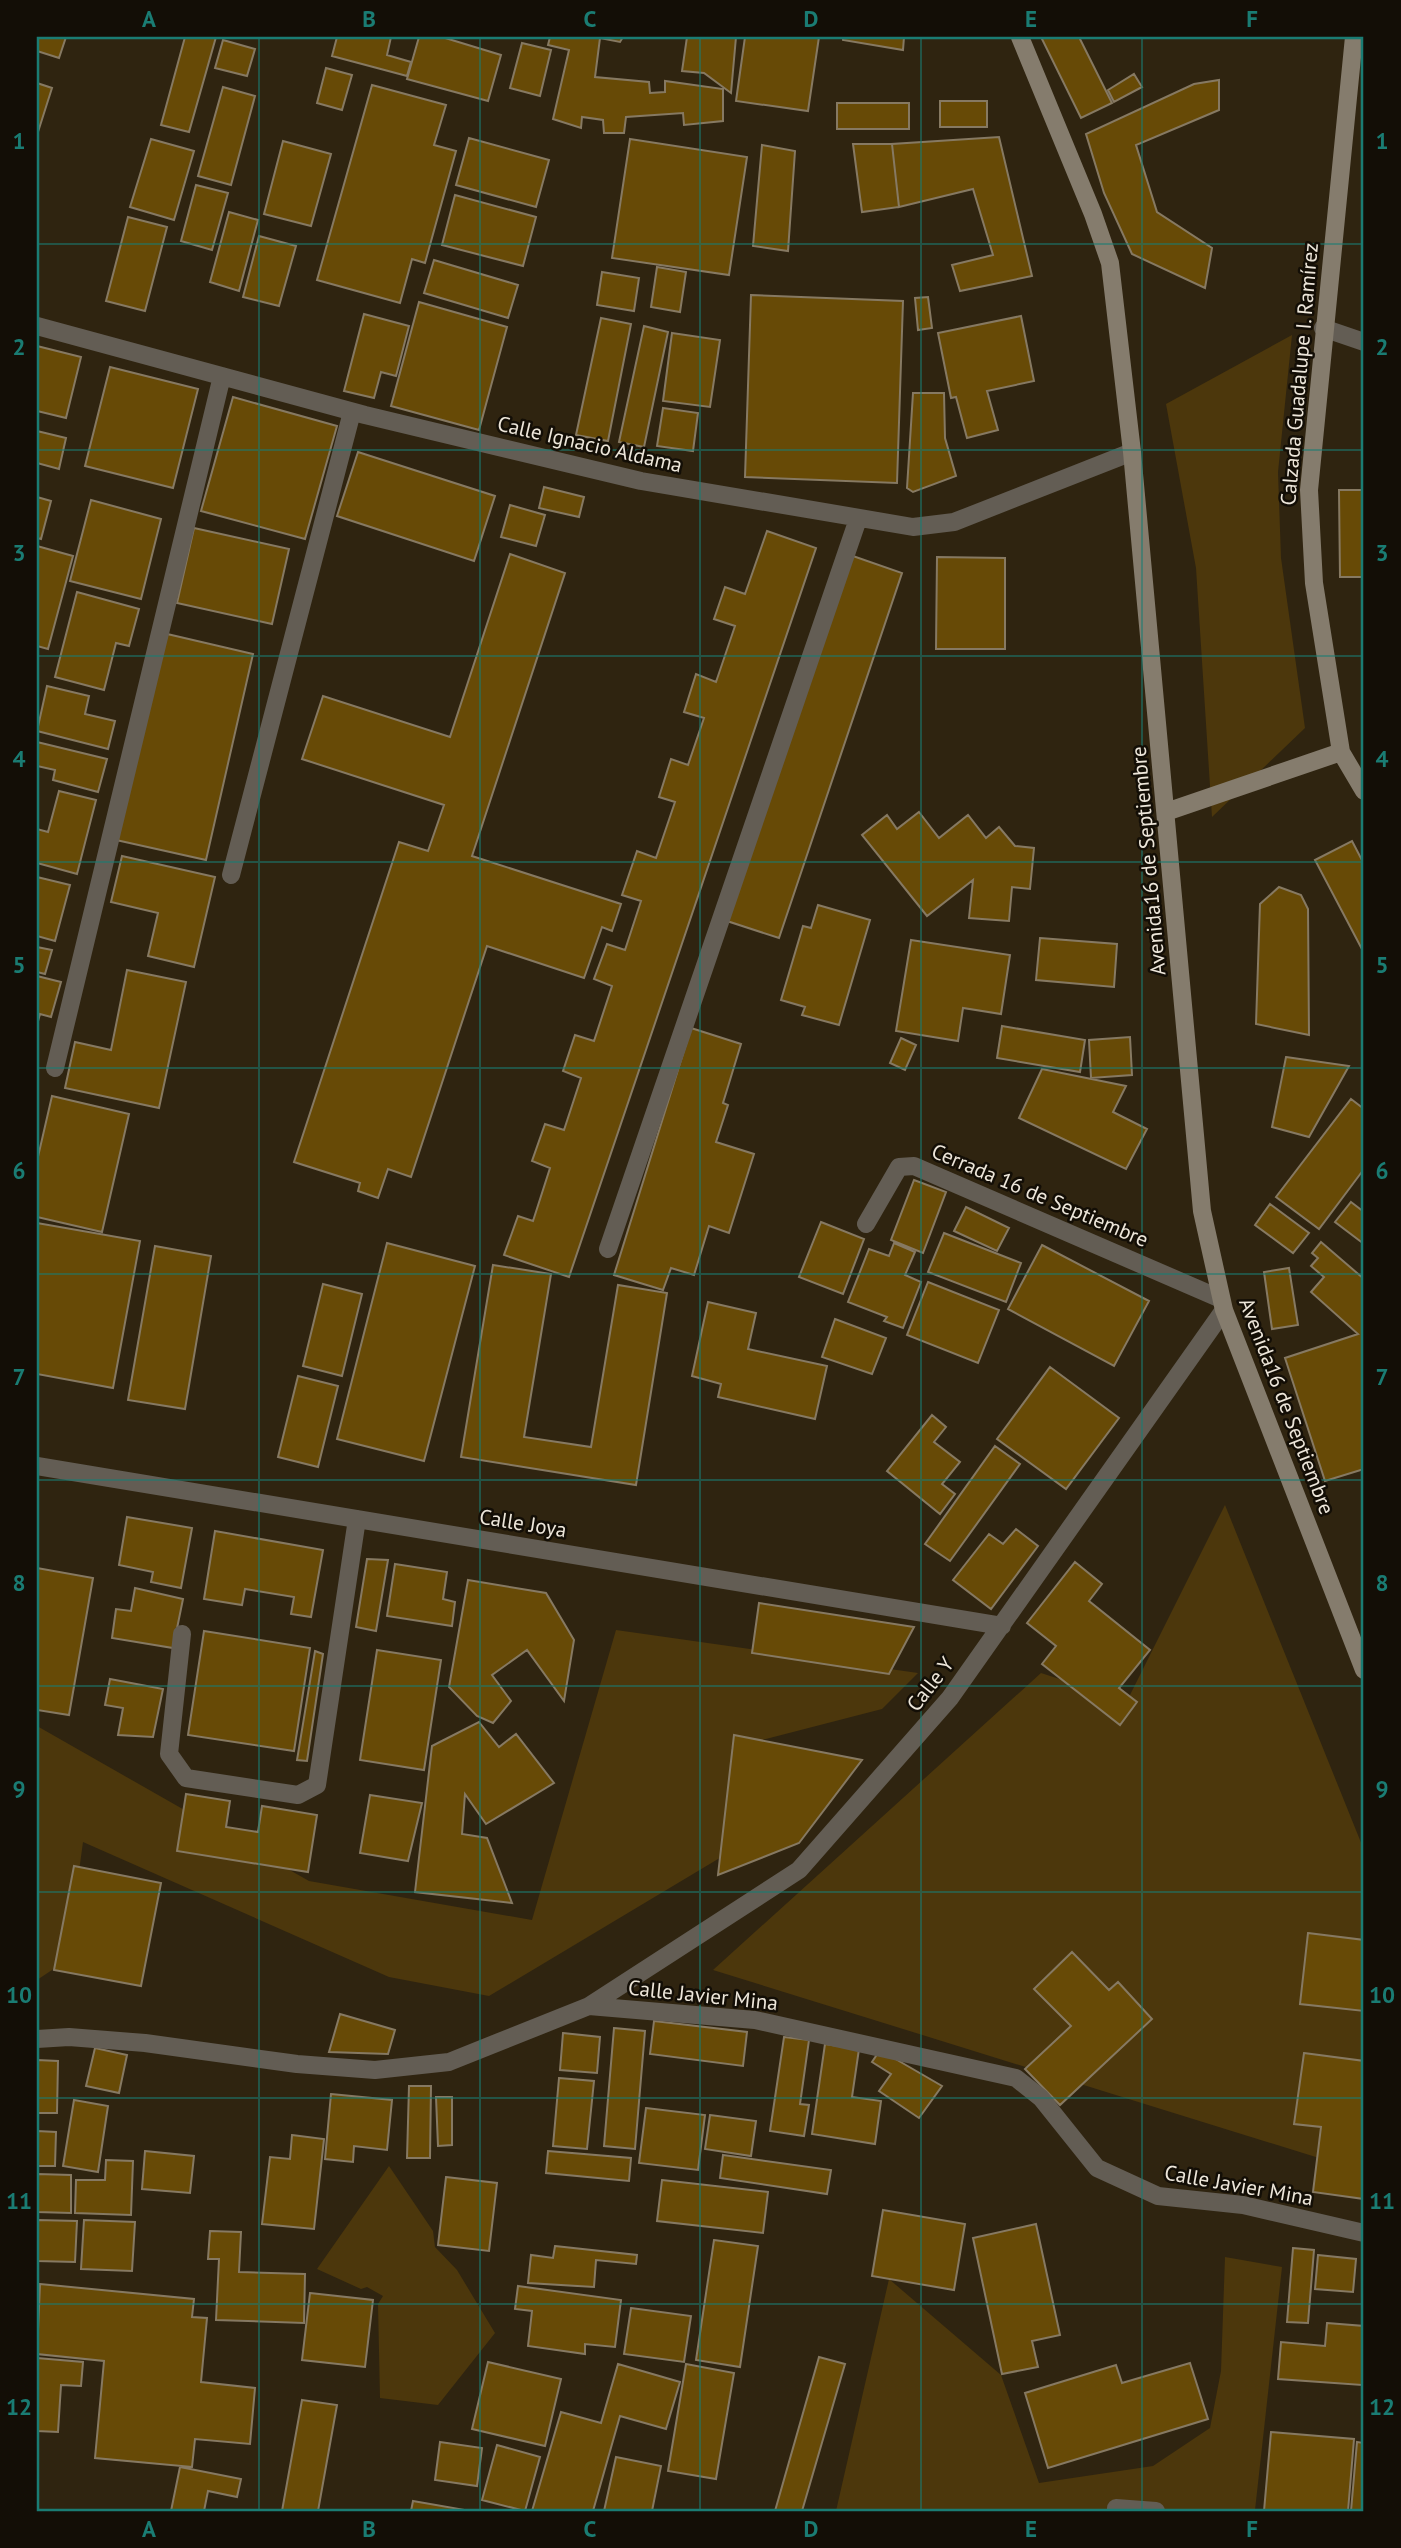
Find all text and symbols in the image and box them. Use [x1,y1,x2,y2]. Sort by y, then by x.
text: A [142,4,156,33]
text: B [362,4,376,33]
text: C [584,4,597,33]
text: D [804,4,818,33]
text: E [1025,4,1037,33]
text: F [1246,4,1258,33]
text: 1 [12,126,26,155]
text: 1 [1375,126,1389,155]
street label: Calzada Guadalupe I. Ramírez [1274,242,1324,506]
text: 2 [12,332,26,361]
text: 2 [1375,332,1389,361]
street label: Calle Ignacio Aldama [495,410,685,478]
text: 3 [12,538,26,567]
text: 3 [1375,538,1389,567]
text: 4 [12,744,26,773]
text: 4 [1375,744,1389,773]
street label: Avenida16 de Septiembre [1125,745,1171,977]
text: 5 [12,950,26,979]
text: 5 [1375,950,1389,979]
street label: Cerrada 16 de Septiembre [928,1137,1152,1253]
text: 6 [12,1156,26,1185]
text: 6 [1375,1156,1389,1185]
street label: Avenida16 de Septiembre [1233,1294,1341,1518]
text: 7 [12,1362,26,1391]
text: 7 [1375,1362,1389,1391]
street label: Calle Joya [477,1503,569,1543]
text: 8 [12,1568,26,1597]
text: 8 [1375,1568,1389,1597]
street label: Calle Y [900,1651,960,1717]
text: 9 [12,1774,26,1803]
text: 9 [1375,1774,1389,1803]
street label: Calle Javier Mina [627,1974,779,2016]
text: 10 [6,1980,32,2009]
text: 10 [1369,1980,1395,2009]
street label: Calle Javier Mina [1163,2159,1315,2211]
text: 11 [6,2186,32,2215]
text: 11 [1369,2186,1395,2215]
text: 12 [6,2392,32,2421]
text: 12 [1369,2392,1395,2421]
text: A [142,2514,156,2543]
text: B [362,2514,376,2543]
text: C [584,2514,597,2543]
text: D [804,2514,818,2543]
text: E [1025,2514,1037,2543]
text: F [1246,2514,1258,2543]

